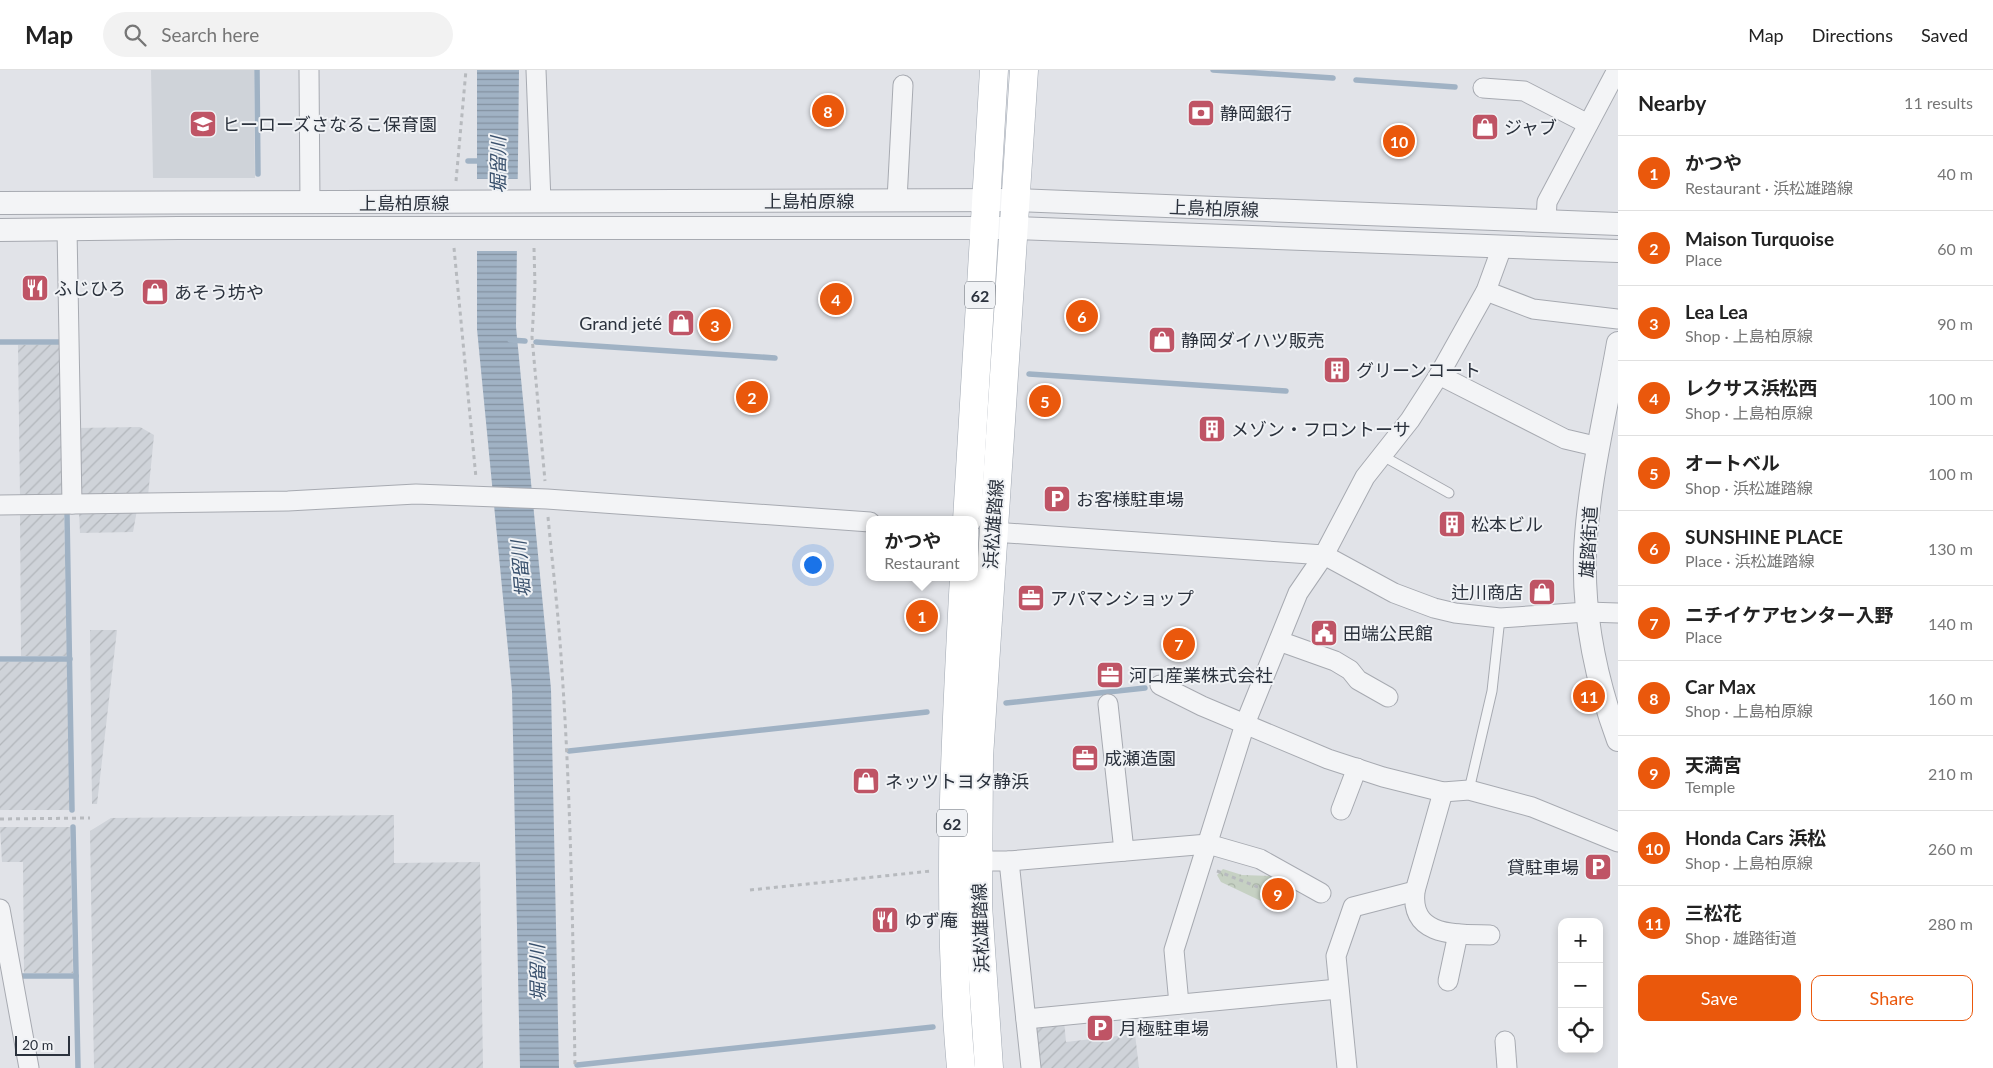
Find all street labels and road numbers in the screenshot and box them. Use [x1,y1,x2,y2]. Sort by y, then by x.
street label: 上島柏原線 [764,190,854,212]
street label: 上島柏原線 [359,192,449,214]
street label: 上島柏原線 [1169,195,1259,221]
road number: 62 [965,282,995,308]
street label: 浜松雄踏線 [979,478,1007,570]
street label: 雄踏街道 [1575,505,1601,579]
road number: 62 [937,810,967,836]
street label: 浜松雄踏線 [967,883,993,973]

